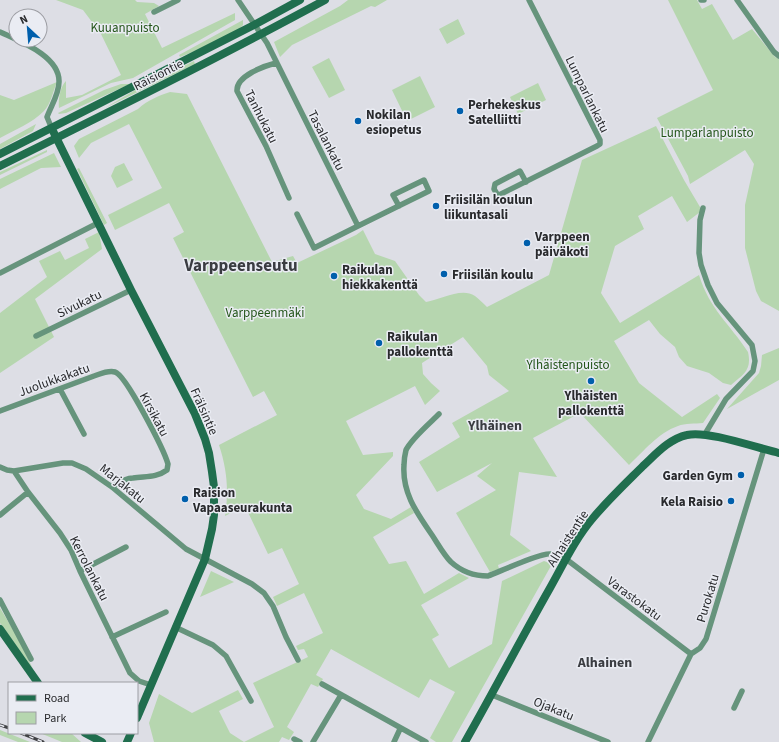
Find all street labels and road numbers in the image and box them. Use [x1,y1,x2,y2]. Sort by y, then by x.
street label: Lumparlankatu [561,53,613,136]
street label: Raisiontie [130,55,187,95]
street label: Tanhukatu [240,87,282,146]
street label: Tasalankatu [303,107,349,174]
street label: Sivukatu [54,285,105,322]
street label: Juolukkakatu [16,359,92,401]
street label: Frälsintie [186,385,222,438]
street label: Kirsikatu [135,389,173,440]
street label: Marjakatu [96,460,149,508]
street label: Alhaistentie [543,507,593,570]
street label: Kerrolankatu [65,533,113,604]
street label: Varastokatu [603,572,665,625]
street label: Purokatu [692,572,724,625]
street label: Ojakatu [531,693,577,725]

